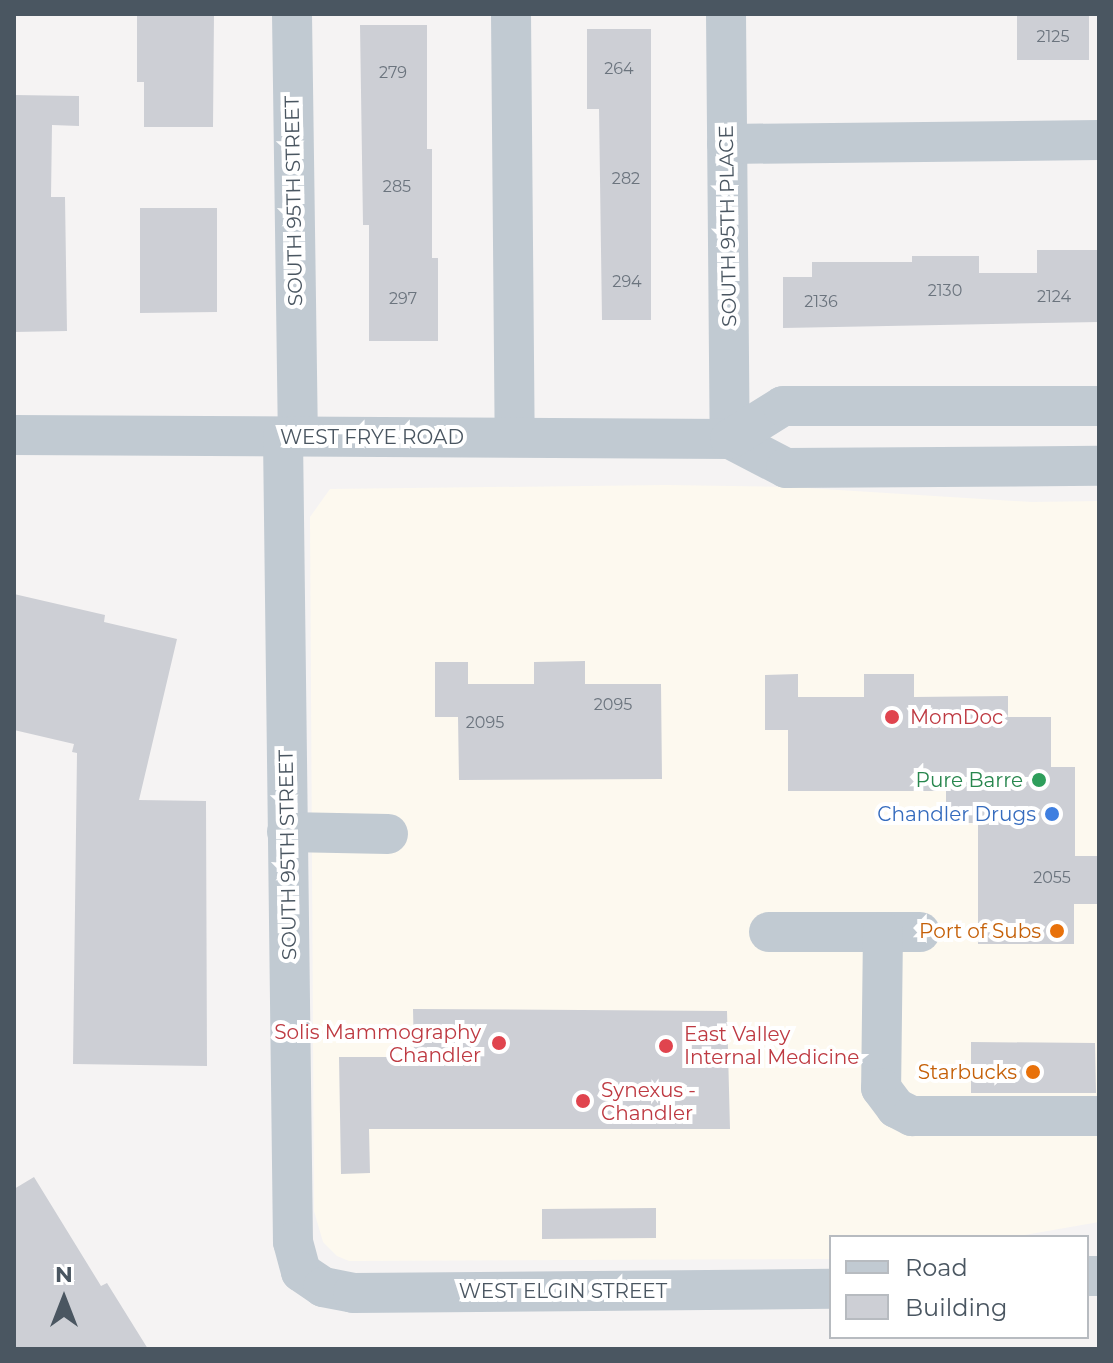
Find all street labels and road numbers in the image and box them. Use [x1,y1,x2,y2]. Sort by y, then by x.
street label: SOUTH 95TH STREET [280,96,308,306]
street label: SOUTH 95TH PLACE [714,125,742,327]
street label: WEST FRYE ROAD [280,425,464,449]
street label: SOUTH 95TH STREET [274,750,302,960]
street label: WEST ELGIN STREET [459,1279,667,1303]

